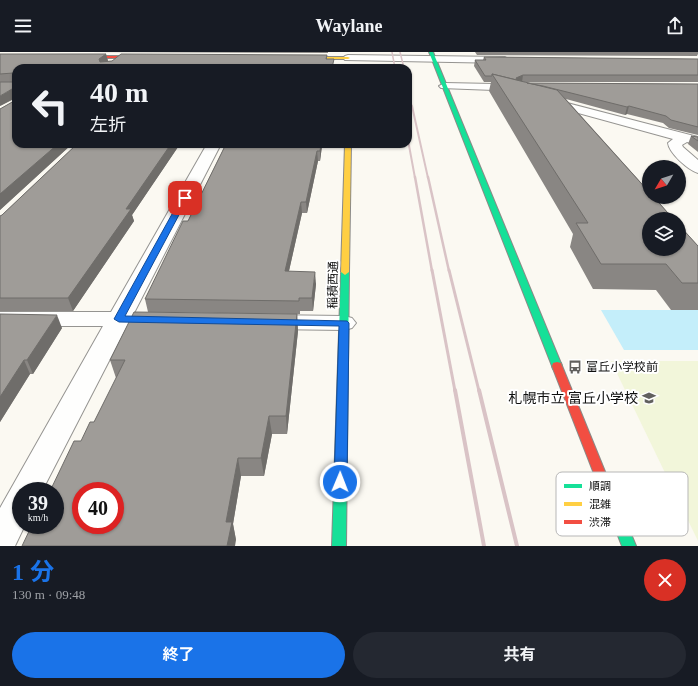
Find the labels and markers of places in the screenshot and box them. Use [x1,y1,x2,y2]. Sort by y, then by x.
pin [168,181,202,215]
bus stop icon: 富丘小学校前 [567,359,583,375]
place label: 富丘小学校前 [586,360,658,374]
school or university icon: 札幌市立 富丘小学校 [641,390,657,406]
place label: 札幌市立 富丘小学校 [509,391,638,406]

